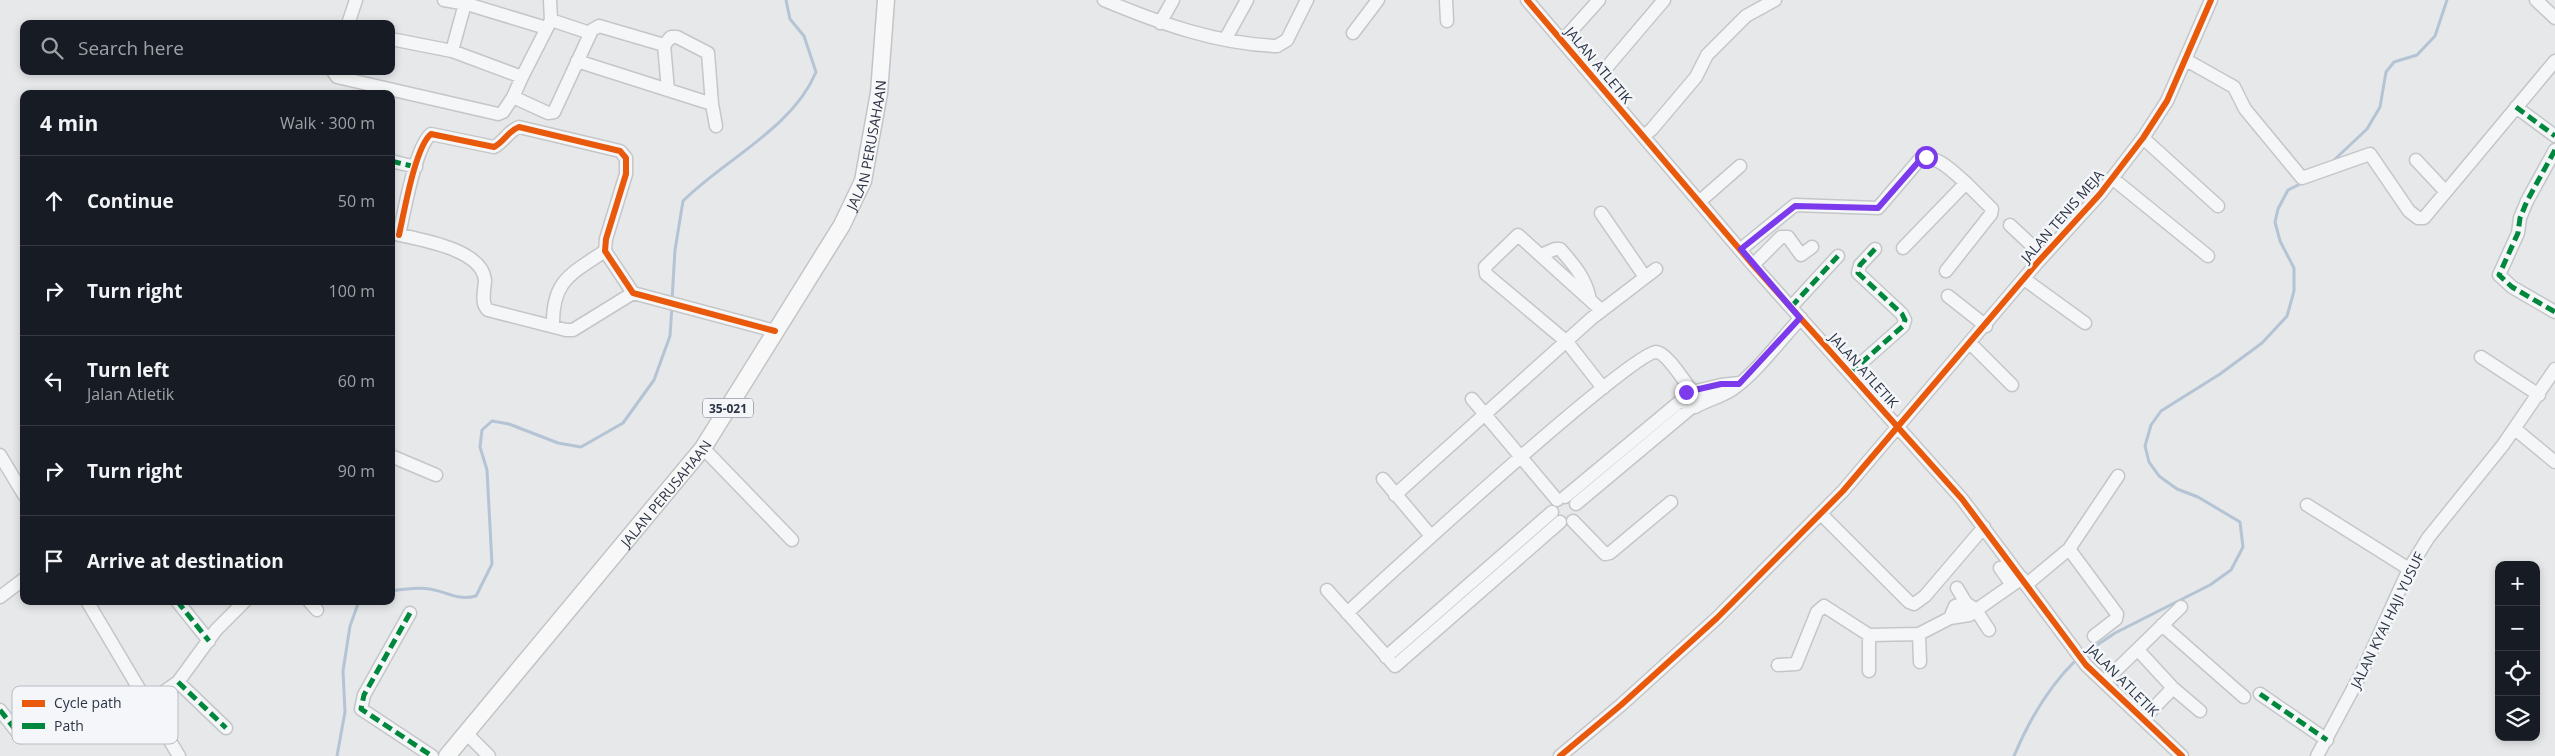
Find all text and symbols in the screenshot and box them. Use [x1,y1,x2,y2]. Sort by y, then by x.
search box [20,20,395,75]
street label: JALAN ATLETIK [1560,21,1637,108]
icon: search [38,34,66,62]
text: Search here [78,35,184,61]
street label: JALAN PERUSAHAAN [840,79,889,215]
text: 4 min [40,109,98,137]
text: Walk · 300 m [280,112,375,134]
route start [1915,146,1938,169]
street label: JALAN TENIS MEJA [2015,165,2108,268]
icon: ahead [40,187,68,215]
text: Continue [87,188,174,214]
text: 50 m [338,190,375,212]
icon: right [40,277,68,305]
text: Turn right [87,278,182,304]
text: 100 m [329,280,375,302]
street label: JALAN ATLETIK [1824,327,1903,412]
text: Turn left [87,357,169,383]
icon: left [40,367,68,395]
text: 60 m [338,370,375,392]
route end [1675,381,1698,404]
text: Jalan Atletik [87,383,174,405]
road number: 35-021 [703,398,753,418]
street label: JALAN PERUSAHAAN [614,436,715,552]
icon: right [40,457,68,485]
text: Turn right [87,458,182,484]
text: 90 m [338,460,375,482]
icon: arrive [40,547,68,575]
text: Arrive at destination [87,548,284,574]
street label: JALAN KYAI HAJI YUSUF [2345,549,2428,693]
map controls [2495,561,2540,741]
button: + [2495,561,2540,606]
button: − [2495,606,2540,651]
street label: JALAN ATLETIK [2081,638,2164,721]
button: locate [2495,651,2540,696]
legend [12,686,178,744]
text: Cycle path [54,693,122,712]
button: layers [2495,696,2540,741]
text: Path [54,716,84,735]

